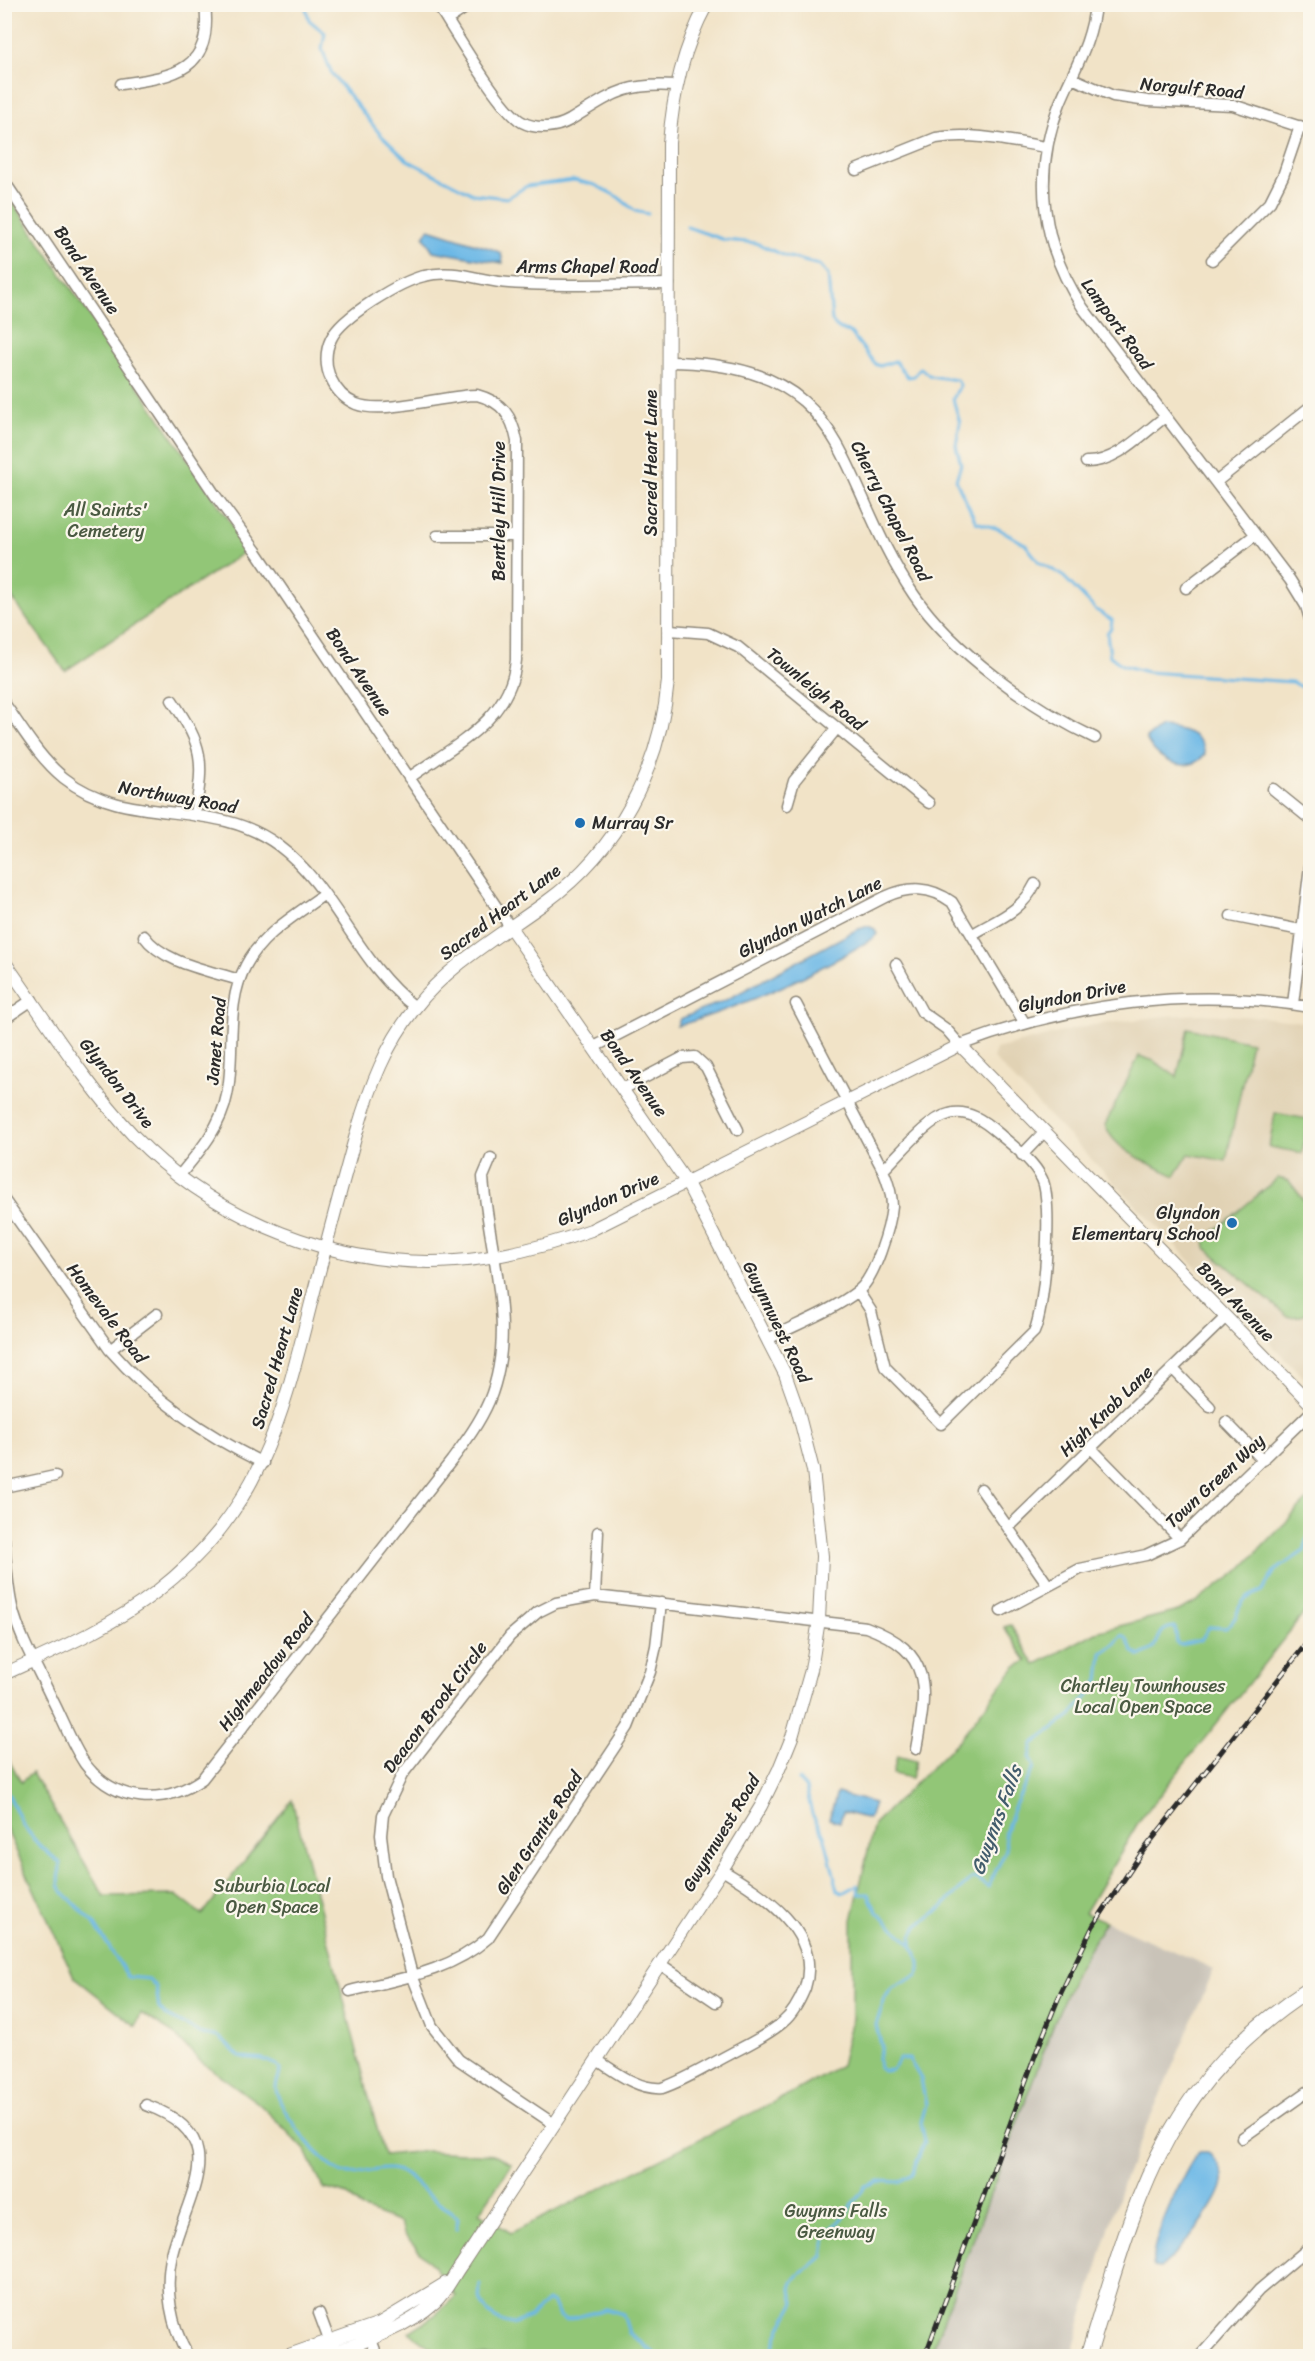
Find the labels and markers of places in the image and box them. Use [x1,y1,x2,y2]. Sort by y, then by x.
place label: Murray Sr [592,807,674,839]
marker: Murray Sr [573,816,587,830]
place label: Glyndon Elementary School [1071,1197,1221,1250]
marker: Glyndon Elementary School [1225,1216,1239,1230]

